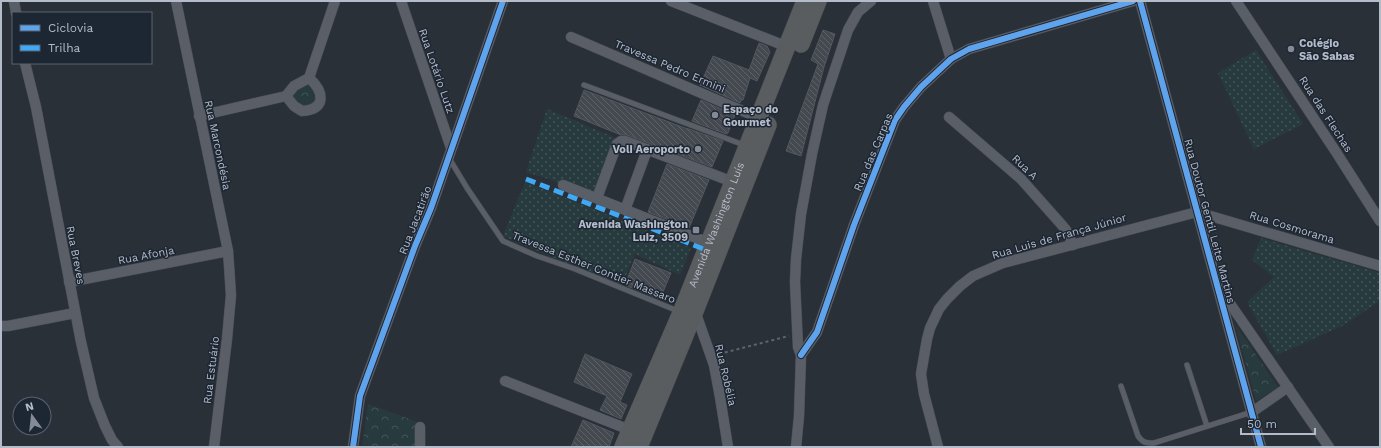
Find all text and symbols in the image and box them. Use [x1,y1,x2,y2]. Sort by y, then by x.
legend [12,12,152,64]
text: Ciclovia [48,21,93,35]
street label: Rua Lotário Lutz [416,27,457,115]
street label: Travessa Pedro Ermini [613,37,727,96]
place label: Colégio São Sabas [1299,37,1355,63]
text: Trilha [48,41,81,55]
marker: Colégio São Sabas [1286,44,1296,54]
street label: Rua das Flechas [1296,74,1355,155]
street label: Rua Marcondésia [202,99,233,191]
place label: Espaço do Gourmet [723,103,779,129]
marker: Espaço do Gourmet [710,110,720,120]
street label: Rua das Carpas [851,111,896,193]
street label: Rua Doutor Gentil Leite Martins [1181,137,1238,305]
place label: Voli Aeroporto [612,143,690,156]
marker: Voli Aeroporto [693,144,703,154]
street label: Rua A [1009,152,1040,183]
street label: Avenida Washington Luís [686,160,747,289]
street label: Rua Jacatirão [396,184,435,256]
street label: Rua Cosmorama [1248,208,1336,247]
street label: Rua Luis de França Júnior [990,211,1128,262]
place label: Avenida Washington Luiz, 3509 [579,218,688,244]
street label: Rua Breves [63,225,88,286]
marker: Avenida Washington Luiz, 3509 [691,225,701,235]
street label: Travessa Esther Contier Massaro [510,229,677,306]
street label: Rua Afonja [117,244,175,267]
street label: Rua Estuário [201,335,222,405]
street label: Rua Robélia [712,343,739,407]
north arrow [12,396,52,436]
text: N [24,399,35,414]
scale bar [1241,410,1315,436]
text: 50 m [1247,417,1277,431]

